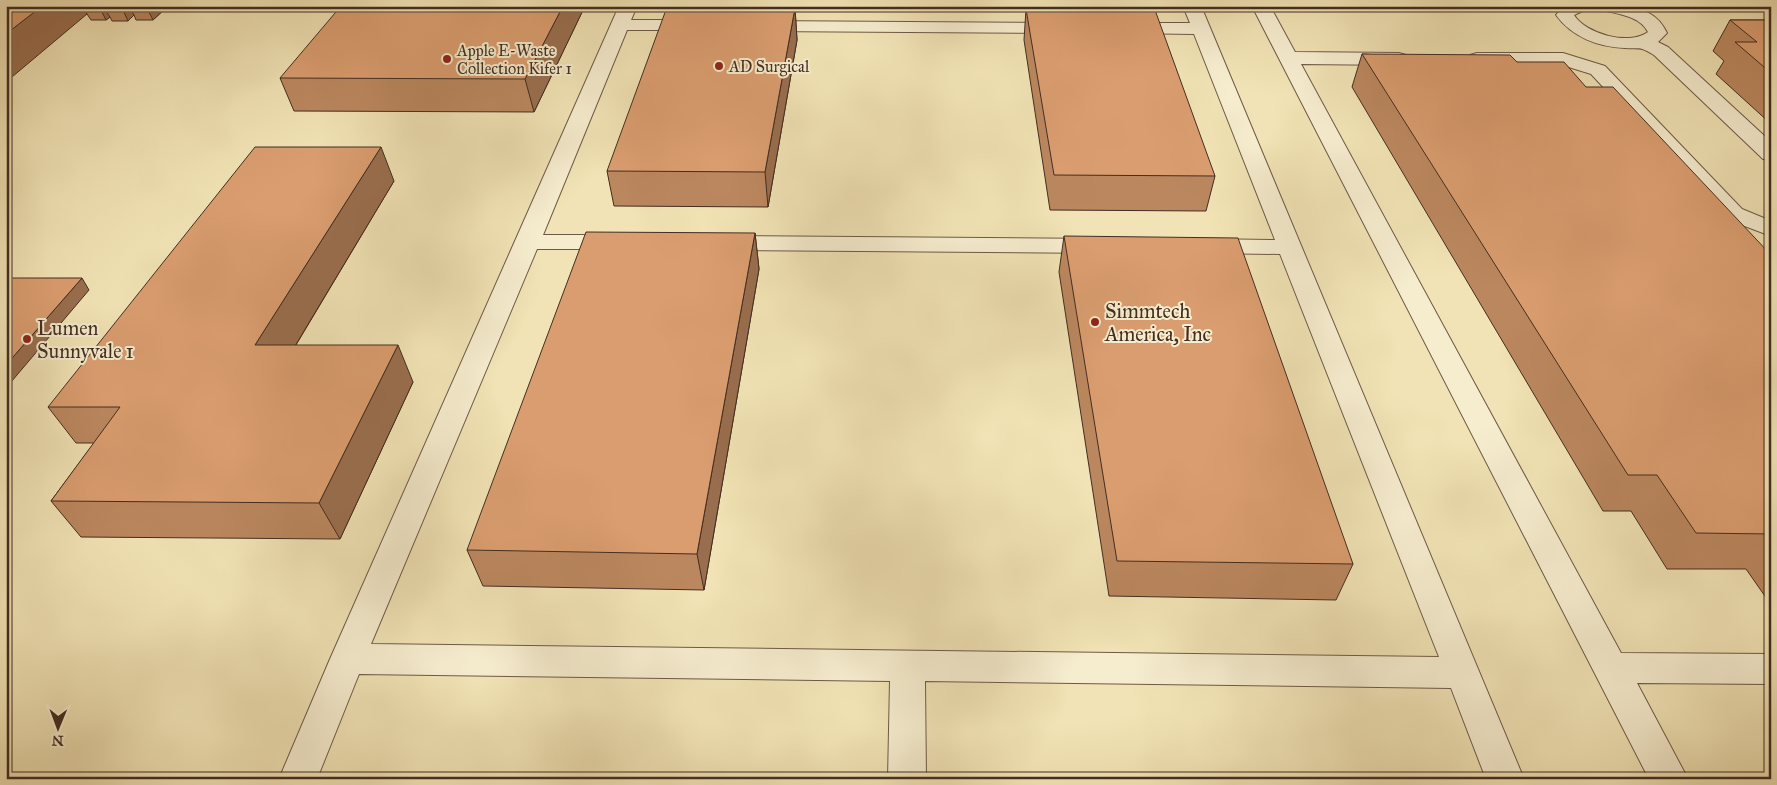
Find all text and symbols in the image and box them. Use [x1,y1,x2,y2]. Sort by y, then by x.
place label: Apple E-Waste Collection Kifer 1 [456,41,572,78]
marker: Apple E-Waste Collection Kifer 1 [441,53,453,65]
place label: AD Surgical [728,57,810,77]
marker: AD Surgical [713,60,725,72]
place label: Simmtech America, Inc [1104,299,1211,346]
place label: Lumen Sunnyvale 1 [37,316,134,363]
marker: Simmtech America, Inc [1089,316,1101,328]
marker: Lumen Sunnyvale 1 [21,333,33,345]
north arrow [32,702,82,752]
text: N [52,732,64,749]

